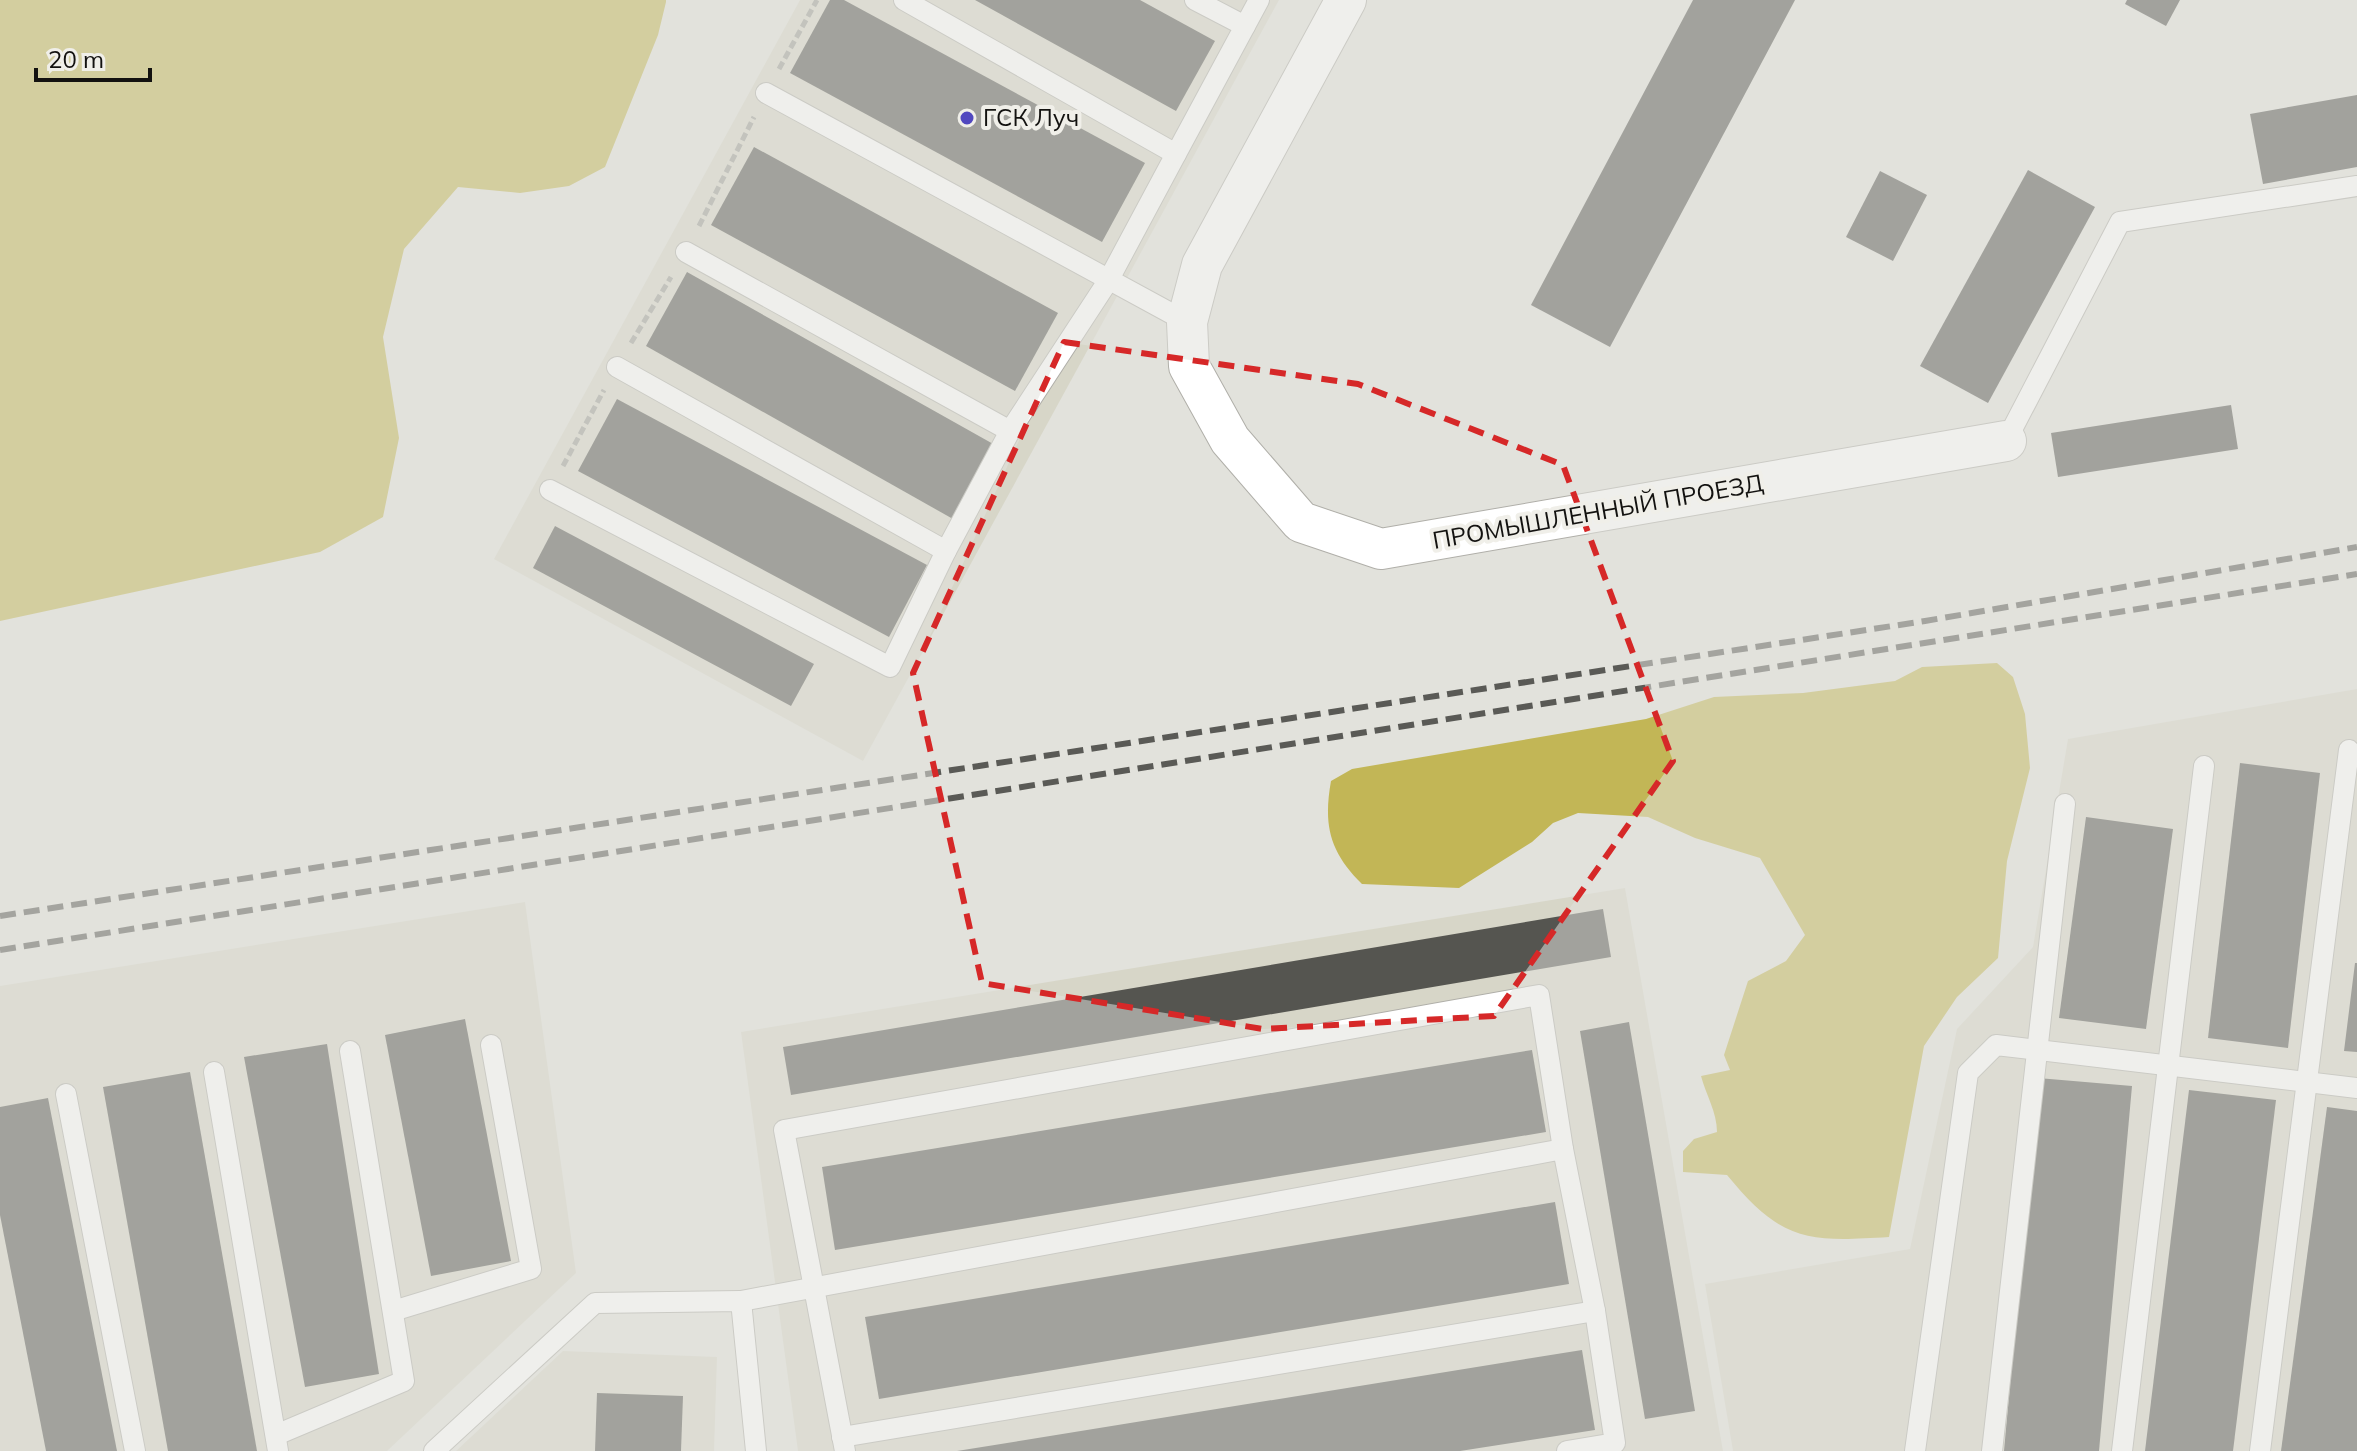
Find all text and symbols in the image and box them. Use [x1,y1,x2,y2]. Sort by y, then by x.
scale bar [36,32,150,82]
text: 20 m [48,44,104,74]
place label: ГСК Луч [983,102,1079,132]
marker: ГСК Луч [958,109,976,127]
street label: ПРОМЫШЛЕННЫЙ ПРОЕЗД [1430,467,1766,555]

